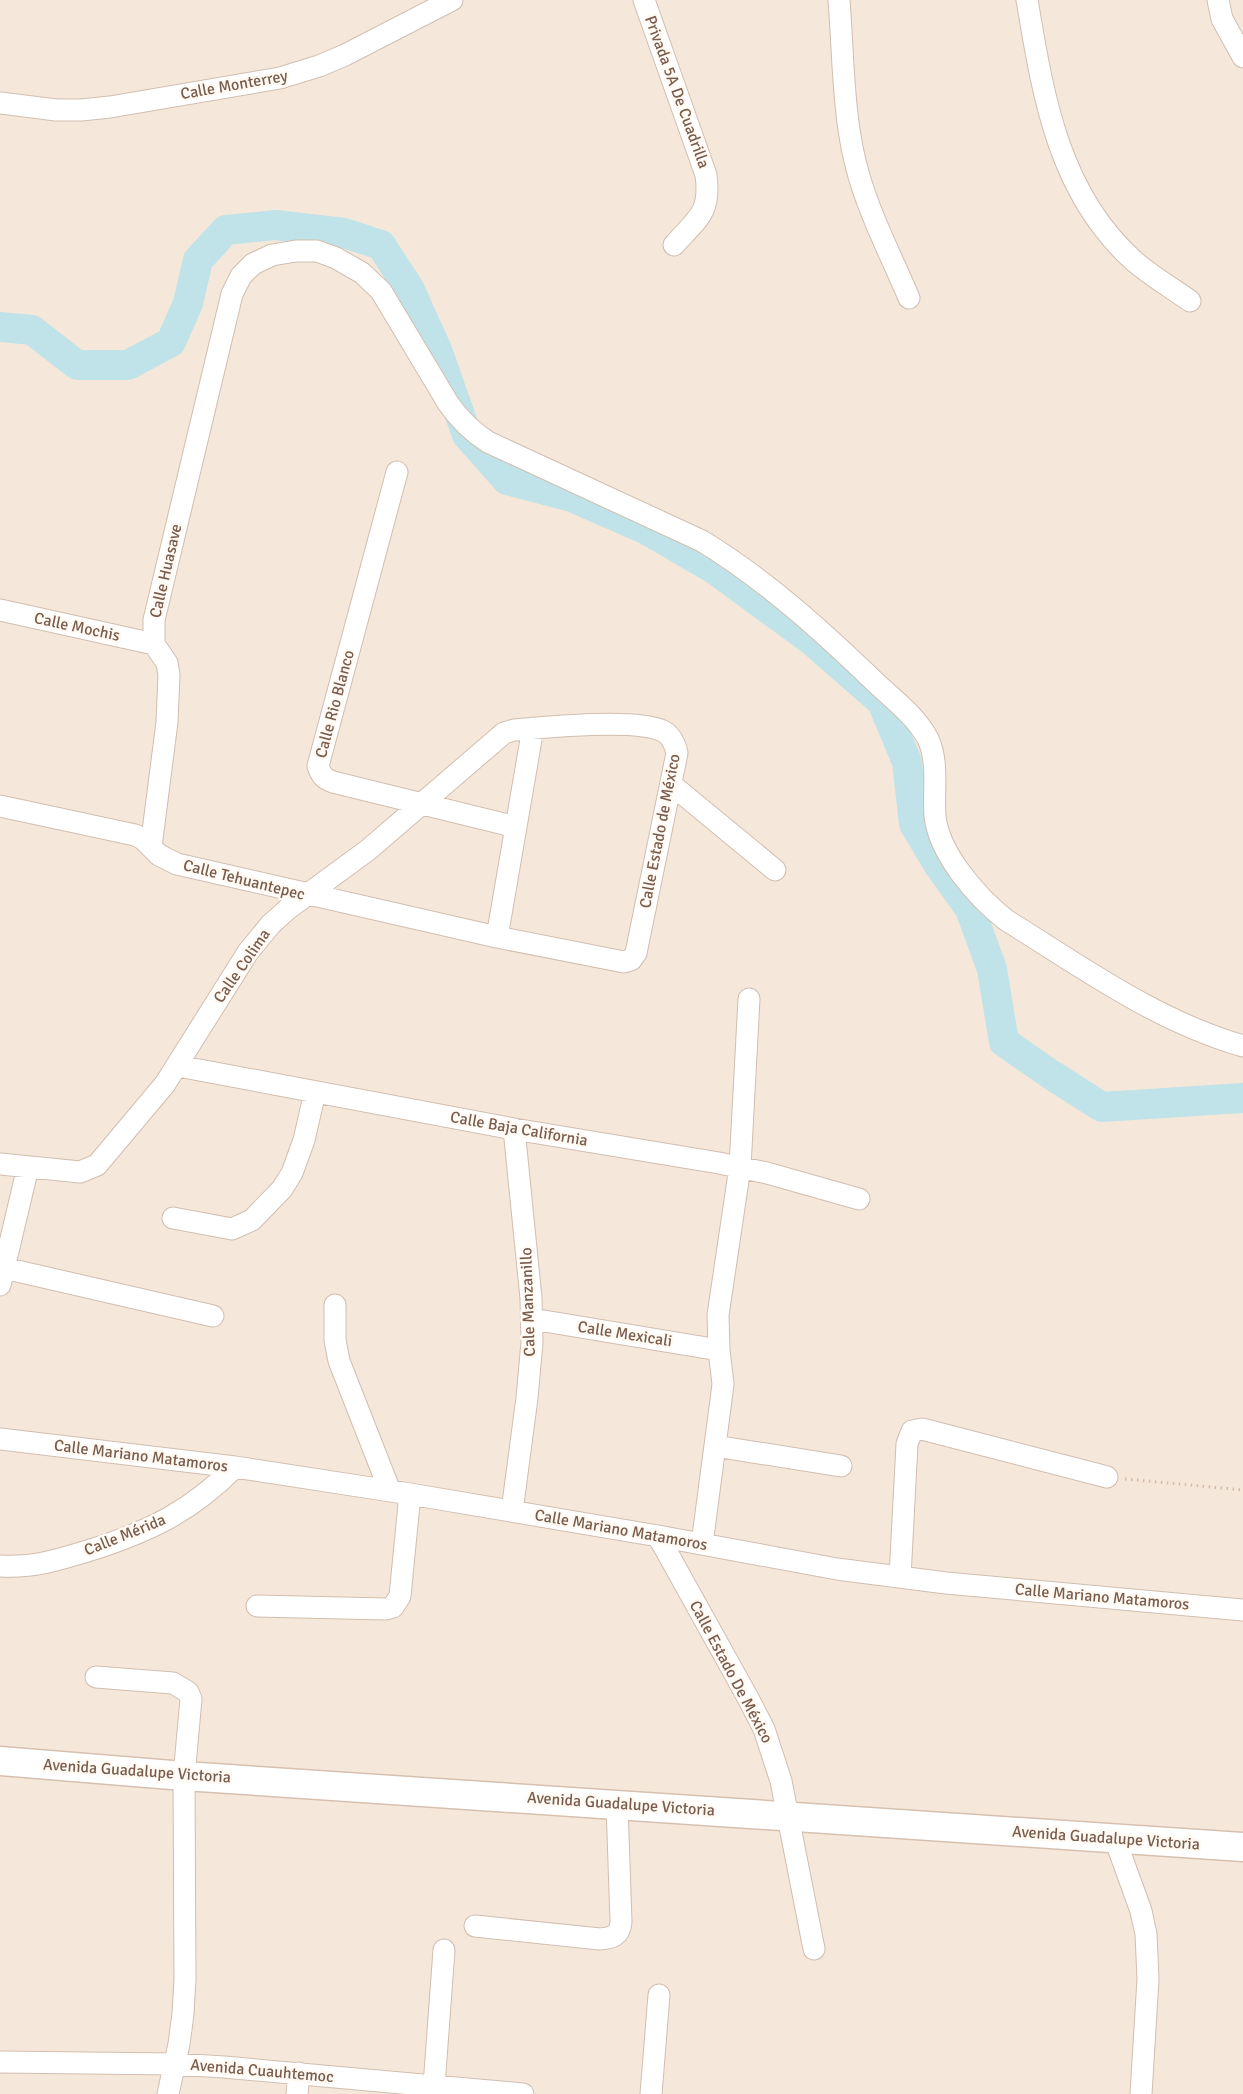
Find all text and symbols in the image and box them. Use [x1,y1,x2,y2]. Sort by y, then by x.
street label: Privada 5A De Cuadrilla [640,13,714,171]
street label: Calle Monterrey [179,66,290,104]
street label: Calle Huasave [145,522,187,620]
street label: Calle Mochis [32,608,122,646]
street label: Calle Rio Blanco [311,648,359,760]
street label: Calle Estado de México [635,752,685,910]
street label: Calle Tehuantepec [181,855,307,905]
street label: Calle Colima [209,925,275,1007]
street label: Calle Baja California [449,1107,589,1151]
street label: Cale Manzanillo [516,1247,540,1357]
street label: Calle Mexicali [576,1317,674,1351]
street label: Calle Mariano Matamoros [53,1435,229,1477]
street label: Calle Mariano Matamoros [533,1505,709,1555]
street label: Calle Mérida [81,1510,169,1560]
street label: Calle Mariano Matamoros [1014,1579,1190,1615]
street label: Calle Estado De México [685,1597,777,1747]
street label: Avenida Guadalupe Victoria [42,1754,232,1788]
street label: Avenida Guadalupe Victoria [526,1787,716,1821]
street label: Avenida Guadalupe Victoria [1011,1821,1201,1855]
street label: Avenida Cuauhtemoc [190,2055,334,2087]

